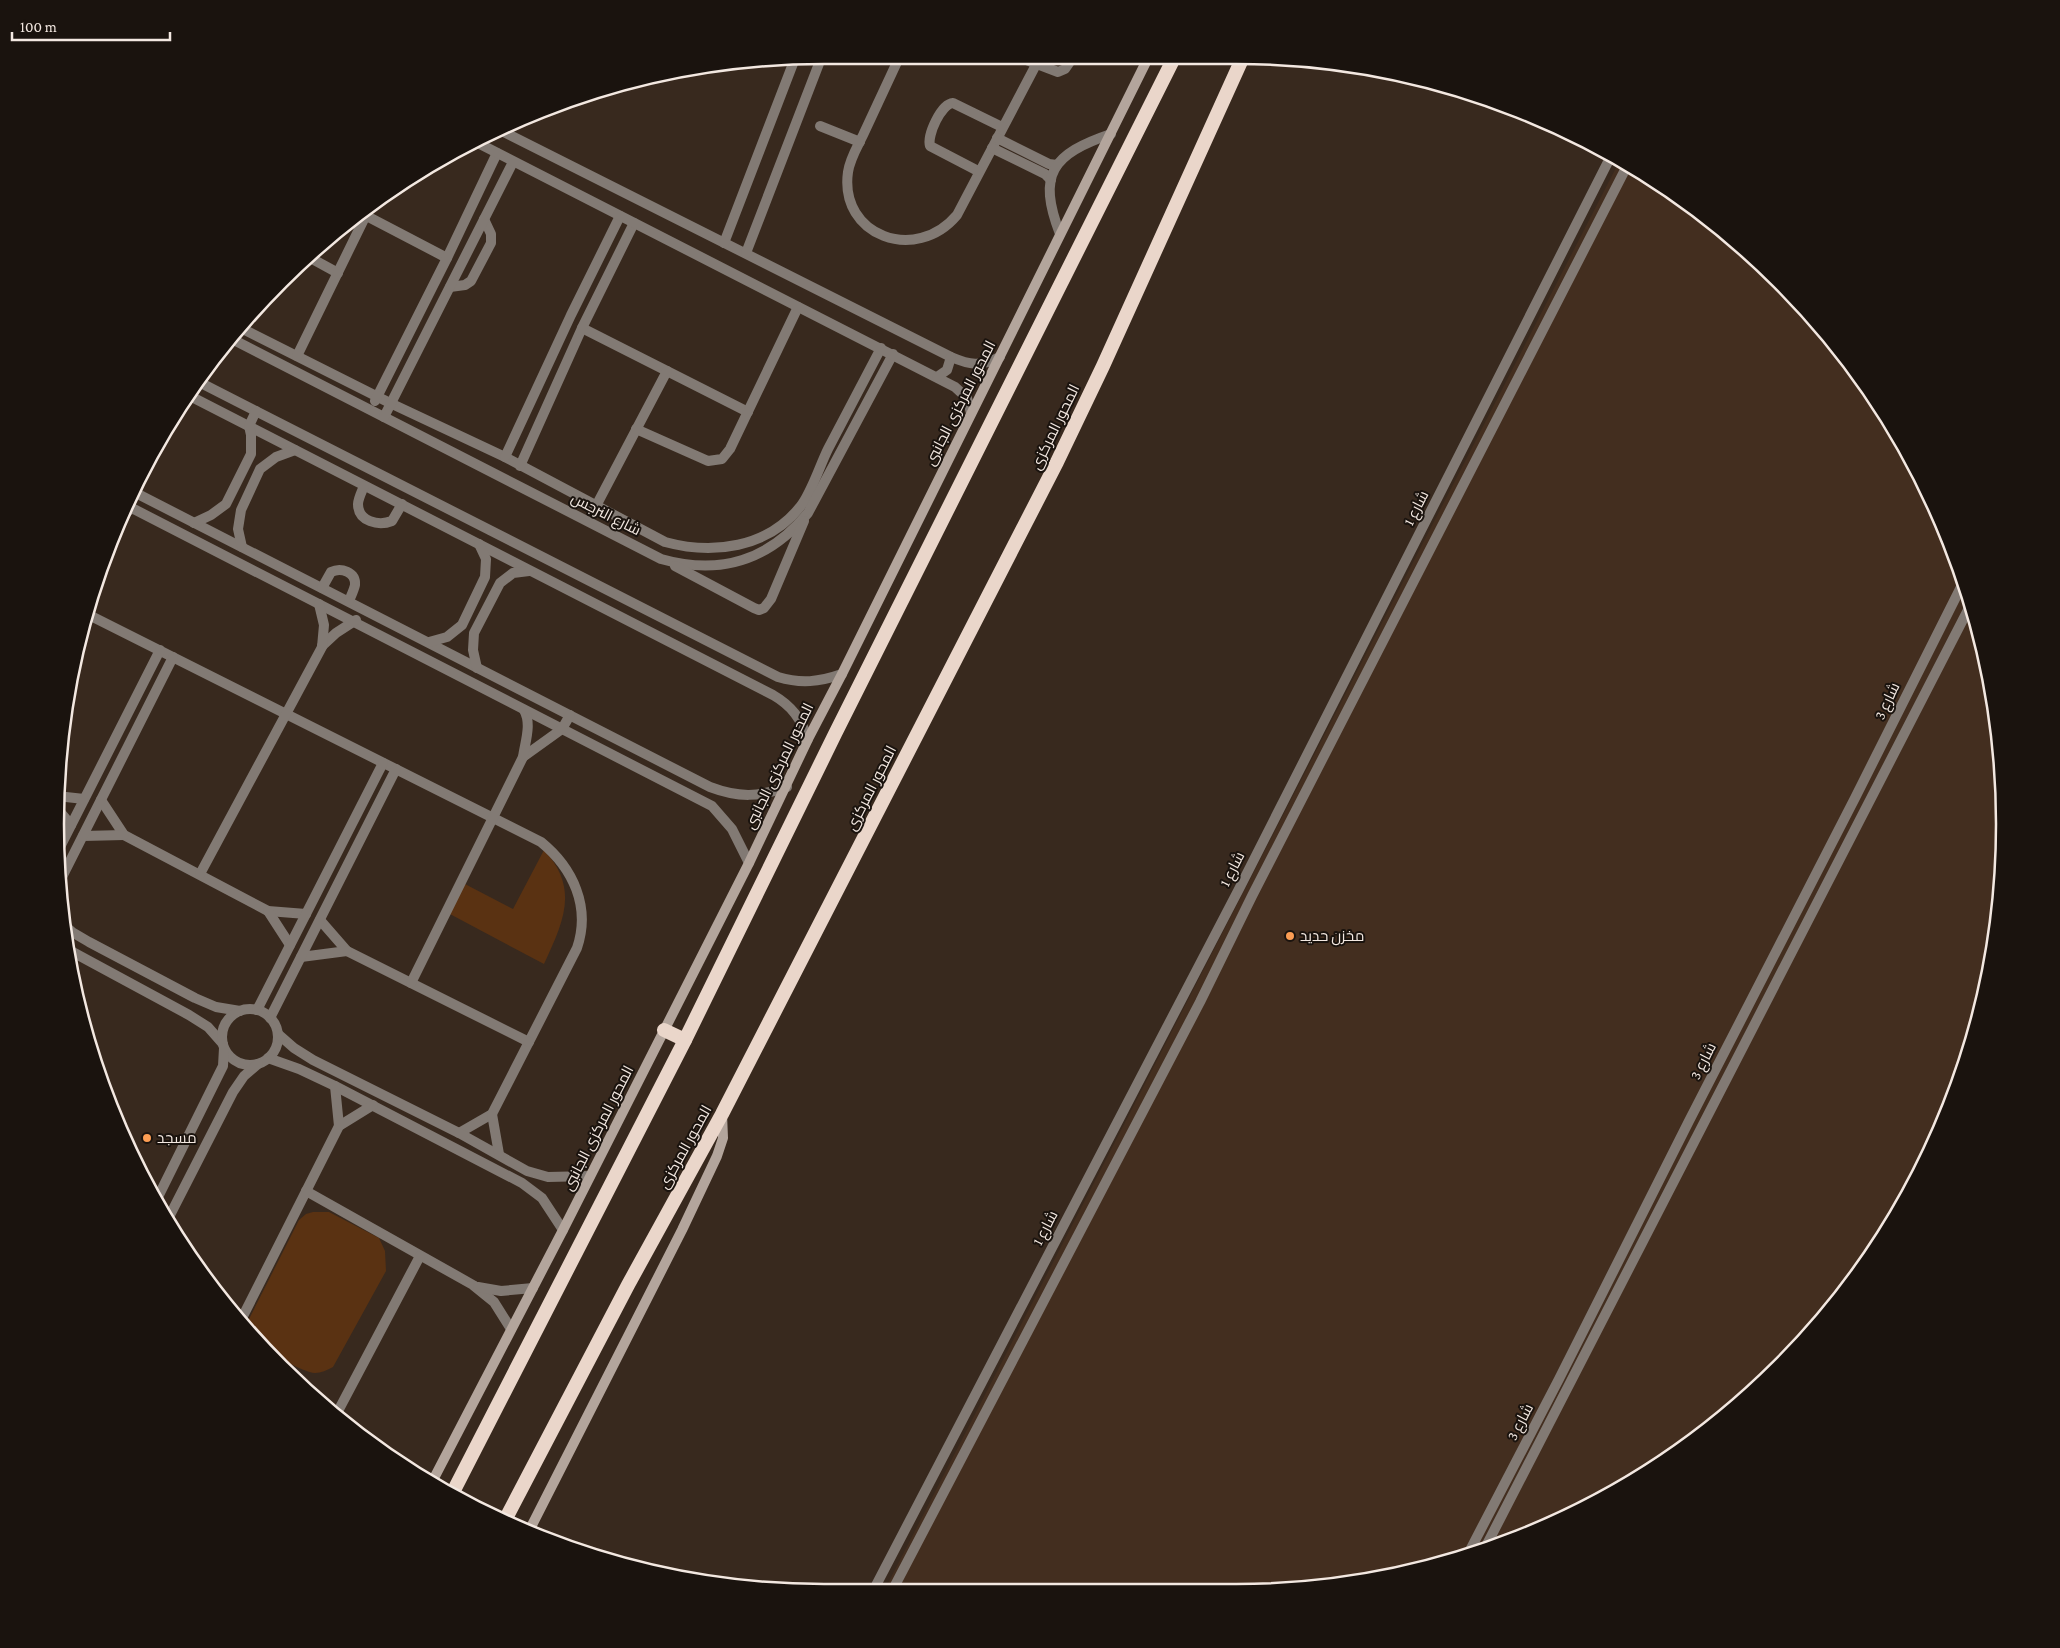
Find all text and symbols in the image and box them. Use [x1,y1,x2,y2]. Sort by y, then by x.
scale bar [12,10,170,42]
text: 100 m [20,19,57,35]
street label: المحور المركزى الجانبى [922,338,1000,469]
street label: المحور المركزى [1027,382,1084,473]
street label: شارع 1 [1401,488,1434,529]
street label: شارع النرجس [567,490,643,541]
street label: شارع 3 [1871,680,1905,723]
street label: المحور المركزى الجانبى [742,700,818,832]
street label: المحور المركزى [843,743,901,834]
street label: شارع 1 [1217,849,1250,890]
place label: مخزن حديد [1300,928,1364,946]
marker: مخزن حديد [1284,930,1296,942]
street label: شارع 3 [1687,1040,1722,1083]
street label: المحور المركزى الجانبى [560,1063,638,1194]
street label: المحور المركزى [655,1103,716,1192]
place label: مسجد [157,1130,197,1146]
marker: مسجد [141,1132,153,1144]
street label: شارع 1 [1029,1208,1063,1249]
street label: شارع 3 [1504,1401,1539,1444]

